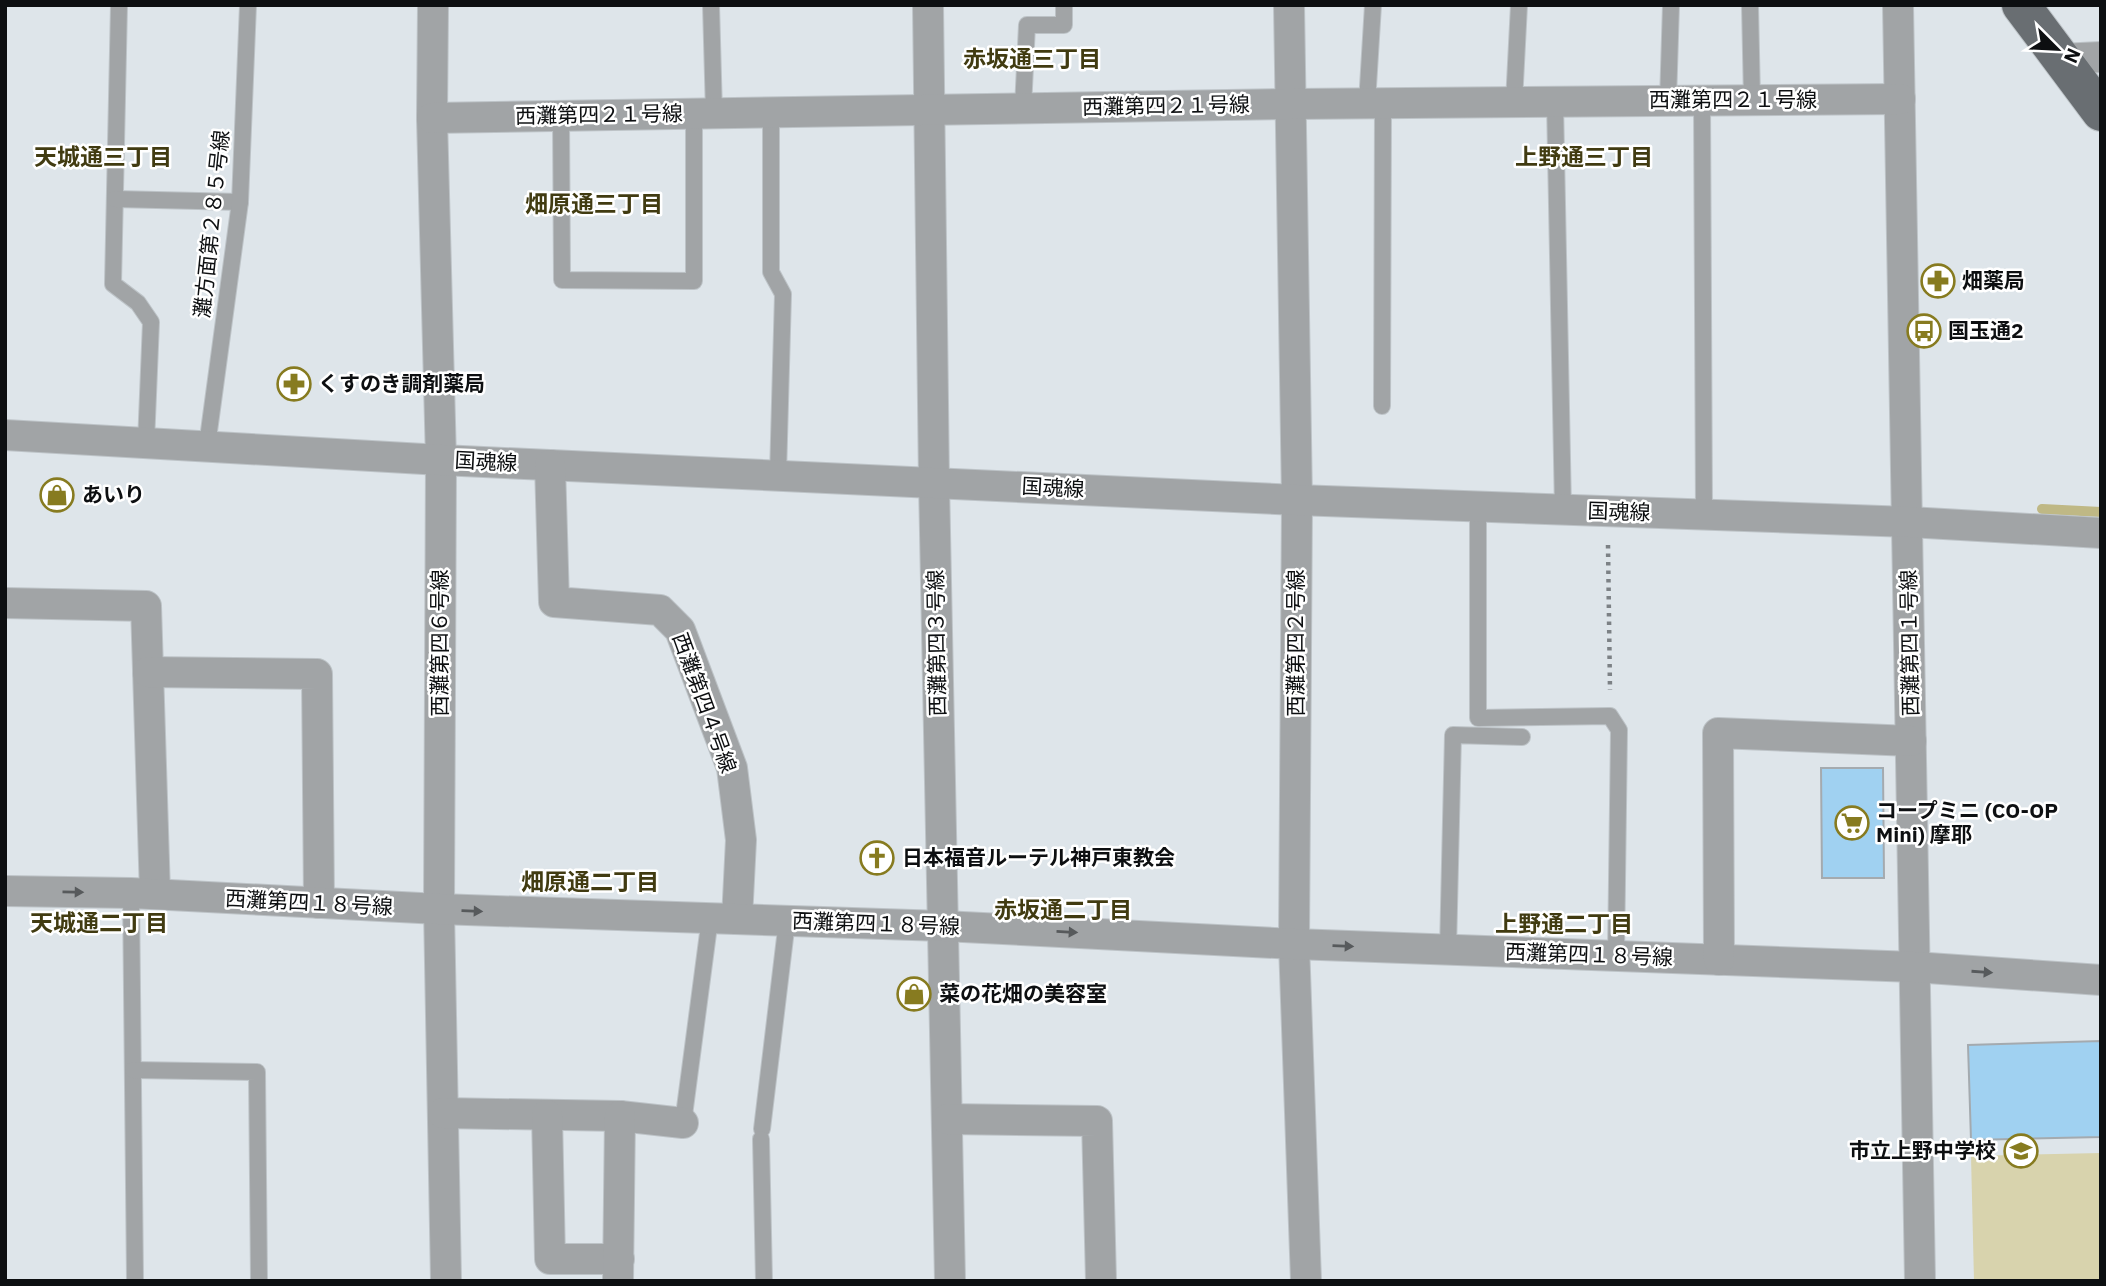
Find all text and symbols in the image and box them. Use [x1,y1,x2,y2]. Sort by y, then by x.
north arrow [2022,14,2092,84]
district label: 赤坂通三丁目 [963,43,1101,73]
text: N [2059,45,2086,67]
street label: 西灘第四２１号線 [1649,85,1817,113]
street label: 西灘第四２１号線 [1082,90,1250,120]
street label: 西灘第四２１号線 [515,99,683,129]
street label: 灘方面第２８５号線 [187,128,235,319]
district label: 天城通三丁目 [34,141,172,171]
district label: 上野通三丁目 [1515,141,1653,171]
district label: 畑原通三丁目 [525,188,663,218]
pharmacy icon: 畑薬局 [1919,262,1957,300]
place label: 畑薬局 [1962,266,2025,294]
bus stop icon: 国玉通2 [1905,312,1943,350]
place label: 国玉通2 [1948,316,2024,344]
pharmacy icon: くすのき調剤薬局 [275,365,313,403]
place label: くすのき調剤薬局 [318,369,485,397]
street label: 国魂線 [454,445,518,477]
street label: 国魂線 [1021,471,1085,503]
shop icon: あいり [38,476,76,514]
place label: あいり [82,480,145,508]
street label: 国魂線 [1587,496,1651,526]
street label: 西灘第四３号線 [921,569,951,717]
street label: 西灘第四１号線 [1894,569,1924,717]
street label: 西灘第四６号線 [425,570,453,717]
street label: 西灘第四２号線 [1281,570,1309,717]
street label: 西灘第四４号線 [667,629,743,777]
place label: コープミニ (CO-OP Mini) 摩耶 [1876,796,2058,848]
supermarket icon: コープミニ (CO-OP Mini) 摩耶 [1833,804,1871,842]
church icon: 日本福音ルーテル神戸東教会 [858,839,896,877]
place label: 日本福音ルーテル神戸東教会 [902,843,1175,871]
district label: 畑原通二丁目 [521,866,659,896]
street label: 西灘第四１８号線 [224,884,394,920]
one-way arrow [63,886,85,898]
district label: 赤坂通二丁目 [994,894,1132,924]
one-way arrow [461,905,483,916]
street label: 西灘第四１８号線 [792,906,960,940]
district label: 天城通二丁目 [30,907,168,937]
district label: 上野通二丁目 [1495,908,1633,938]
one-way arrow [1056,927,1078,938]
street label: 西灘第四１８号線 [1505,937,1673,971]
one-way arrow [1332,940,1354,951]
one-way arrow [1971,967,1993,978]
shop icon: 菜の花畑の美容室 [895,975,933,1013]
place label: 菜の花畑の美容室 [939,979,1107,1007]
school or university icon: 市立上野中学校 [2002,1132,2040,1170]
place label: 市立上野中学校 [1849,1136,1996,1164]

